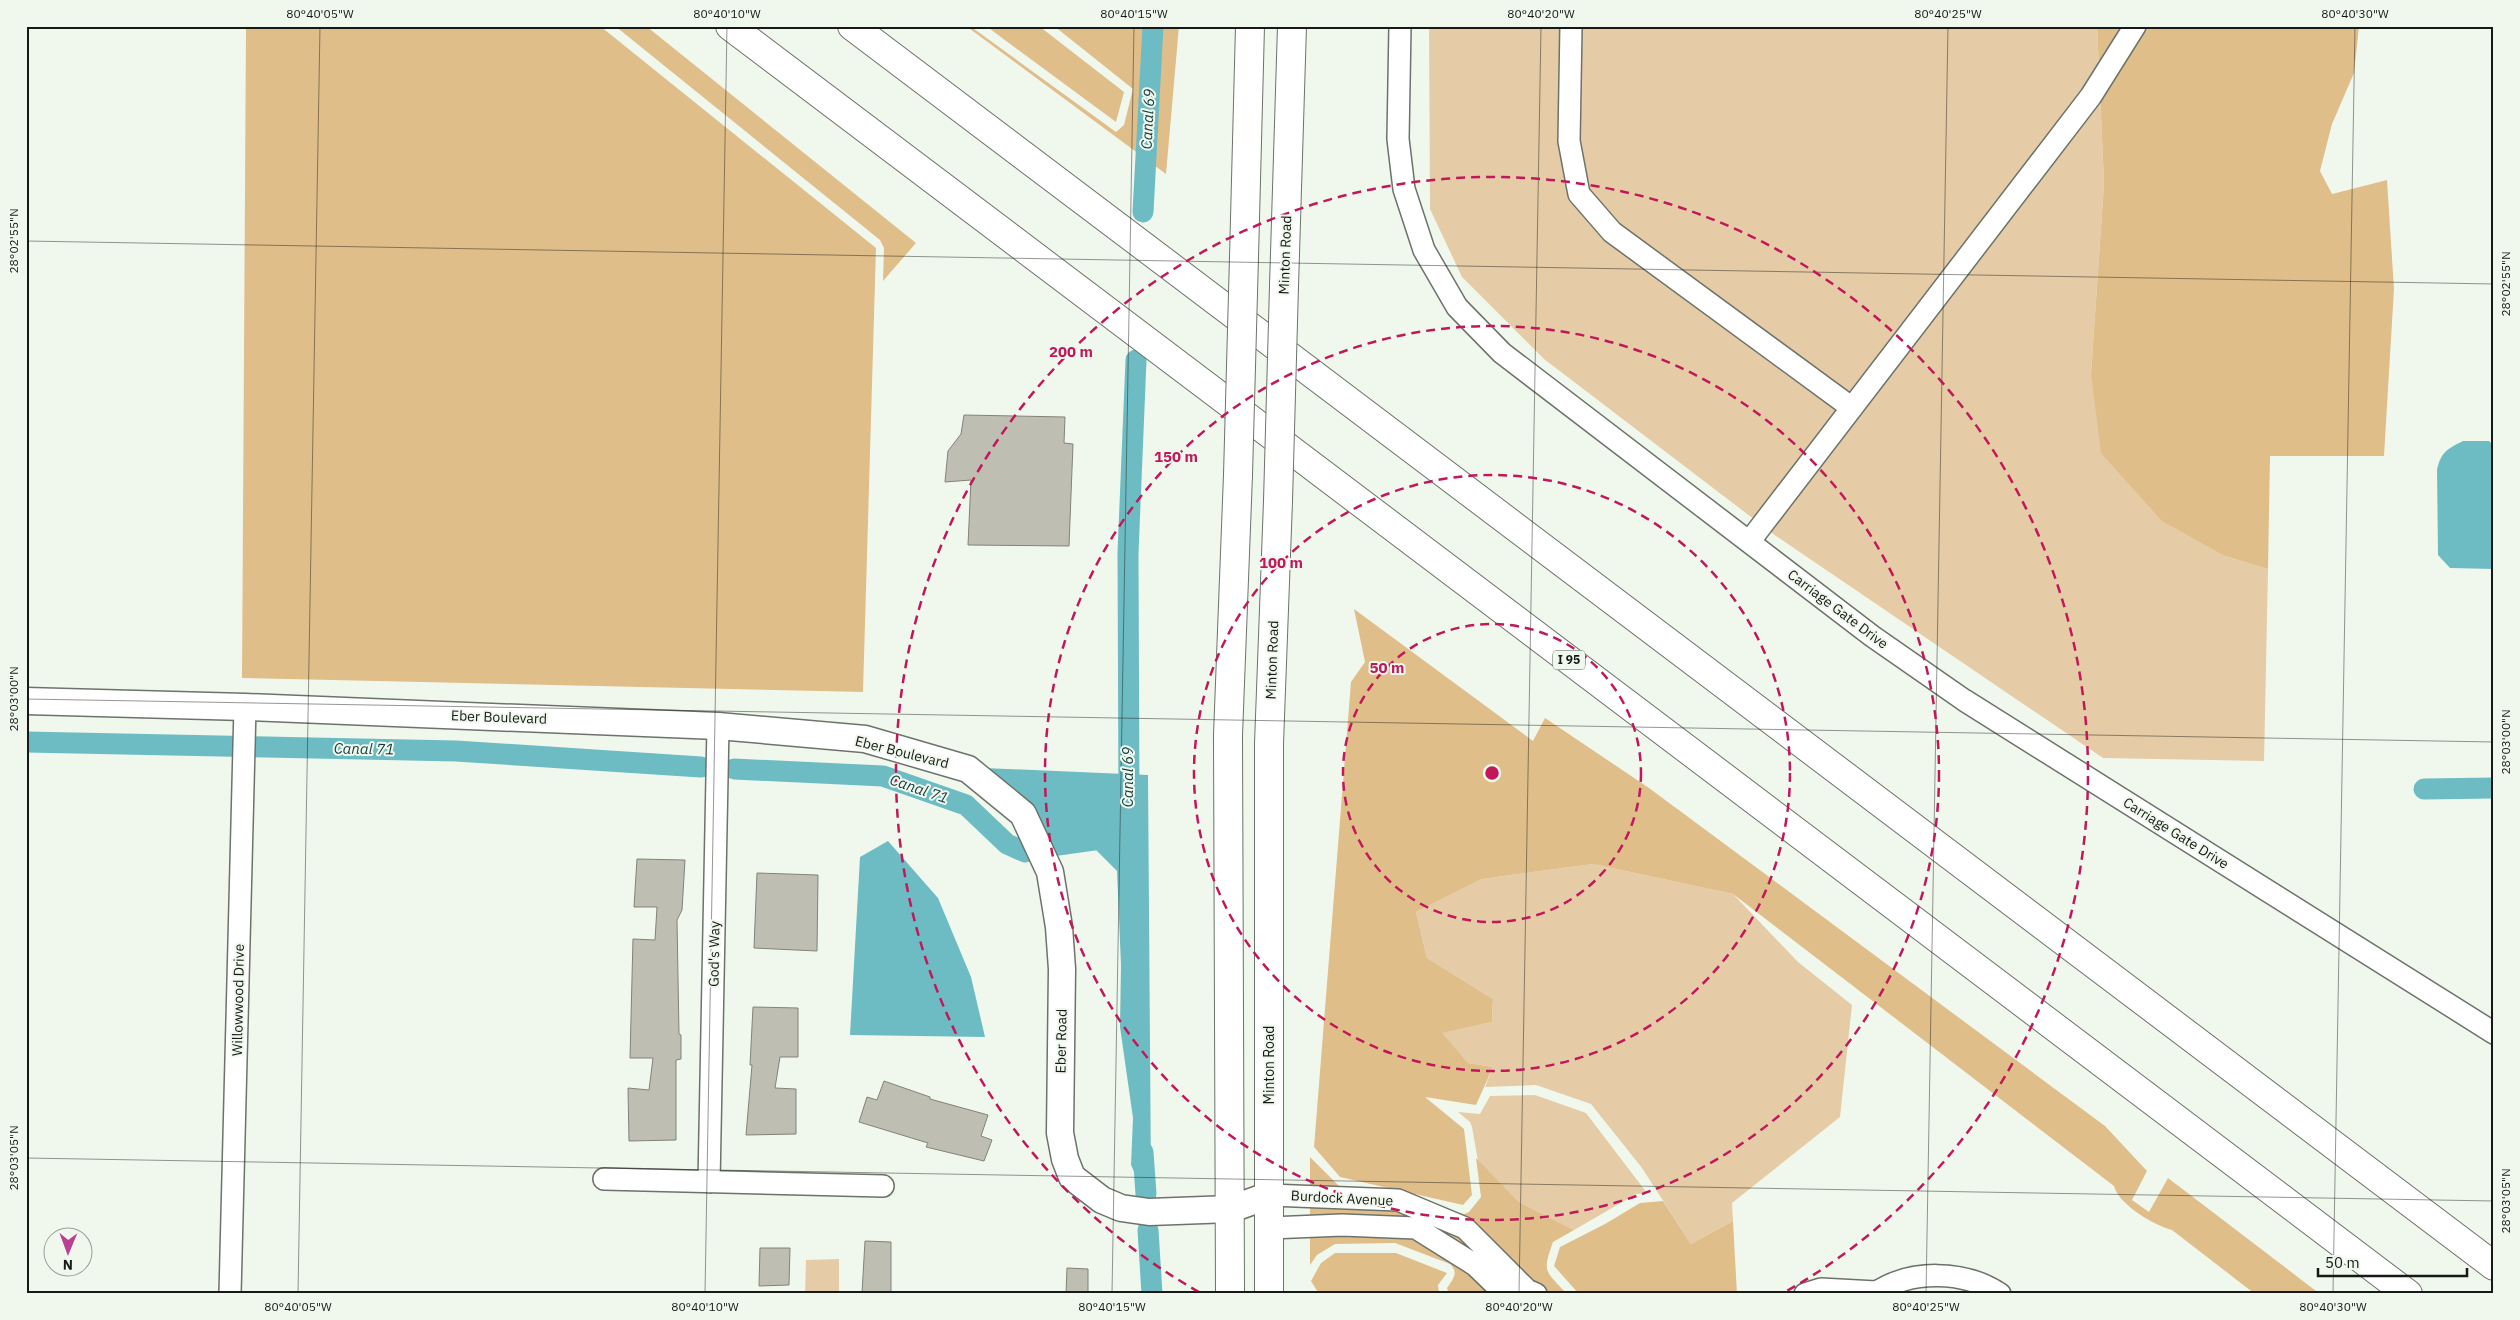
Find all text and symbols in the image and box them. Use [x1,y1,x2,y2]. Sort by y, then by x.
text: 80°40'05"W [286,6,354,21]
text: 80°40'10"W [693,6,761,21]
text: 80°40'15"W [1100,6,1168,21]
text: 80°40'20"W [1507,6,1575,21]
text: 80°40'25"W [1914,6,1982,21]
text: 80°40'30"W [2321,6,2389,21]
water label: Canal 69 [1136,88,1159,150]
text: 28°02'55"N [6,208,21,274]
street label: Minton Road [1275,215,1295,295]
text: 28°02'55"N [2498,251,2513,317]
text: 200 m [1049,342,1093,361]
text: 150 m [1154,447,1198,466]
text: 100 m [1259,553,1303,572]
street label: Carriage Gate Drive [1784,565,1892,653]
street label: Minton Road [1262,620,1282,700]
road number: I 95 [1553,650,1585,670]
text: 50 m [1370,658,1404,677]
text: 28°03'00"N [6,666,21,732]
street label: Eber Boulevard [451,706,547,728]
text: 28°03'00"N [2498,709,2513,775]
street label: Eber Boulevard [853,732,951,772]
water label: Canal 71 [334,738,394,759]
water label: Canal 69 [1118,747,1137,807]
centre of rings [1483,764,1501,782]
water label: Canal 71 [888,770,951,807]
street label: Carriage Gate Drive [2120,793,2232,873]
street label: God's Way [704,921,724,987]
street label: Willowwood Drive [228,943,248,1056]
street label: Eber Road [1051,1009,1071,1073]
street label: Minton Road [1260,1026,1278,1104]
text: 28°03'05"N [6,1125,21,1191]
text: 28°03'05"N [2498,1168,2513,1234]
street label: Burdock Avenue [1290,1186,1394,1210]
north arrow [42,1228,92,1278]
scale bar [2318,1245,2466,1277]
text: 50 m [2325,1253,2360,1272]
text: N [63,1256,73,1274]
text: 80°40'05"W [264,1299,332,1314]
text: 80°40'10"W [671,1299,739,1314]
text: 80°40'15"W [1078,1299,1146,1314]
text: 80°40'20"W [1485,1299,1553,1314]
text: 80°40'25"W [1892,1299,1960,1314]
text: 80°40'30"W [2299,1299,2367,1314]

